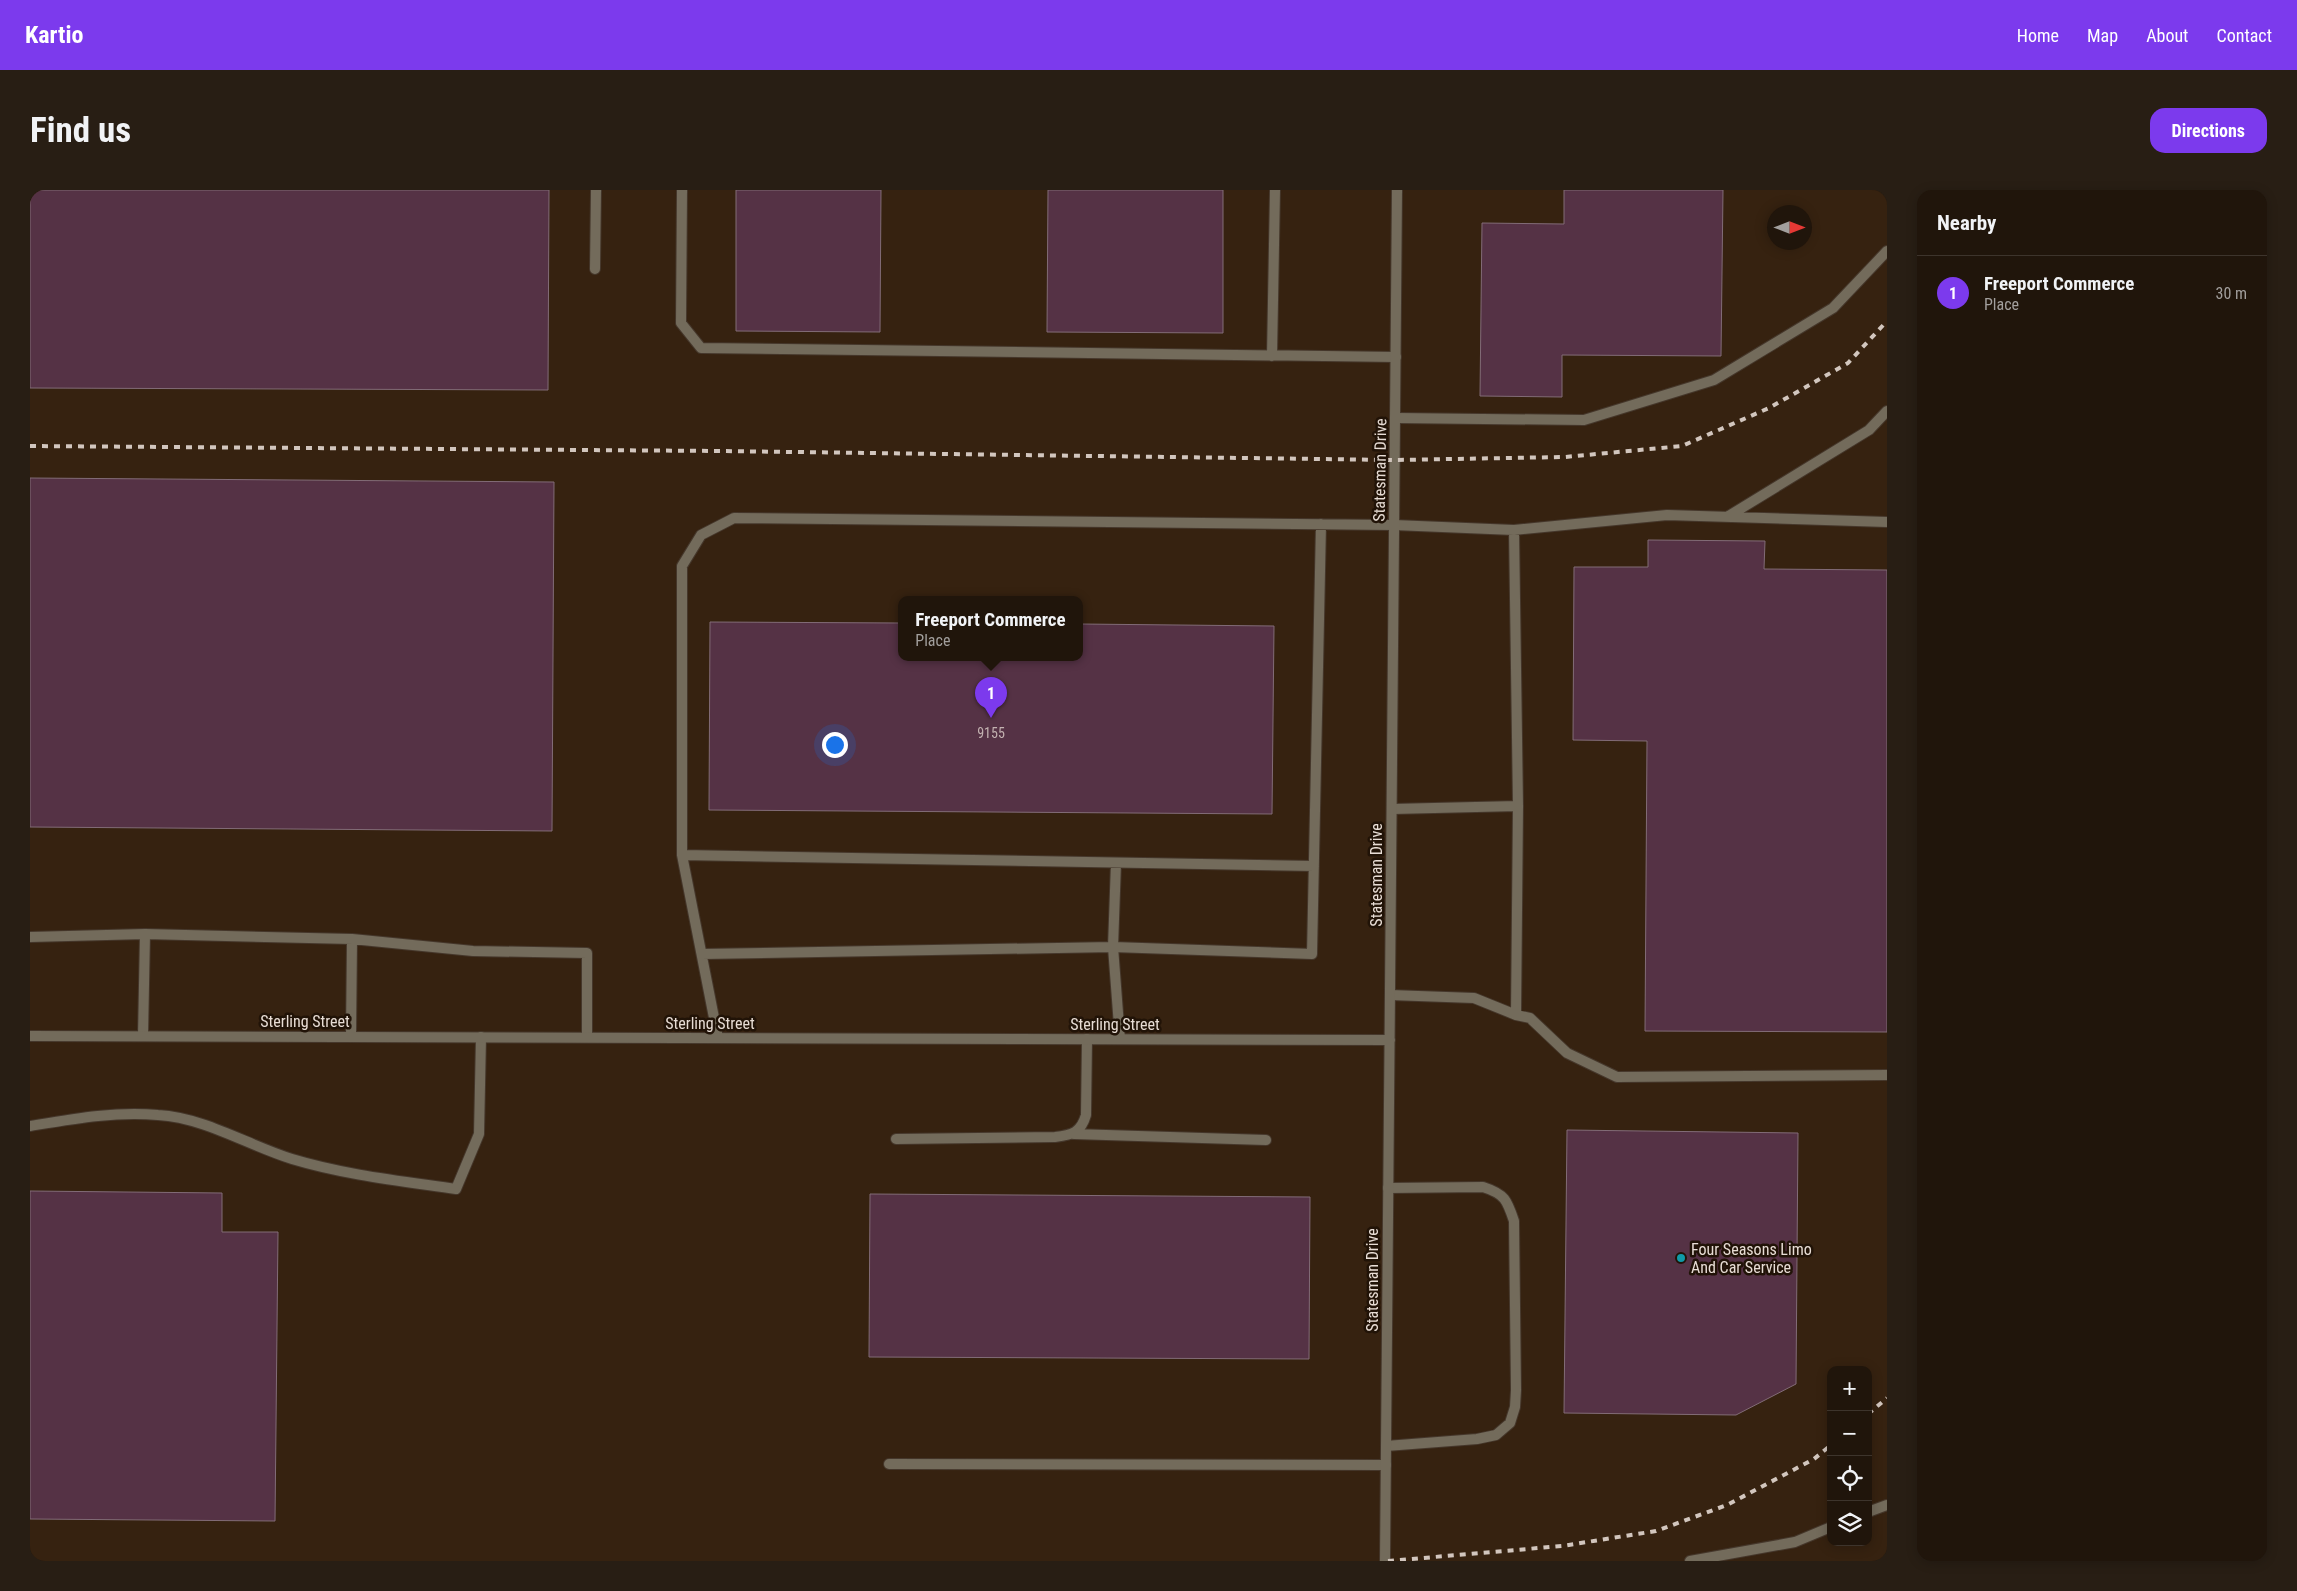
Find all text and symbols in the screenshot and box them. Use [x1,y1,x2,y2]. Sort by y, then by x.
text: Kartio [25,21,83,49]
text: Home [2017,25,2059,46]
text: Map [2087,25,2118,46]
text: About [2146,25,2188,46]
text: Contact [2216,25,2272,46]
button: Directions [2150,108,2267,153]
text: Find us [30,110,131,151]
north arrow [1767,205,1812,250]
text: Nearby [1937,211,1996,235]
text: Freeport Commerce [1984,272,2134,295]
text: 1 [1949,284,1957,303]
text: 30 m [2215,284,2247,303]
text: Place [1984,295,2019,314]
street label: Statesman Drive [1370,418,1390,522]
popup [898,596,1083,661]
text: Freeport Commerce [915,608,1066,631]
text: Place [915,631,950,650]
pin: 1 [975,677,1007,718]
house number: 9155 [977,725,1005,741]
your location [822,732,848,758]
street label: Statesman Drive [1367,823,1386,927]
street label: Sterling Street [260,1012,350,1031]
street label: Sterling Street [665,1014,755,1033]
street label: Sterling Street [1070,1015,1160,1034]
street label: Statesman Drive [1363,1228,1382,1332]
place label: Four Seasons Limo And Car Service [1691,1240,1812,1277]
marker: Four Seasons Limo And Car Service [1675,1252,1687,1264]
map controls [1827,1366,1872,1546]
button: + [1827,1366,1872,1411]
button: − [1827,1411,1872,1456]
button: locate [1827,1456,1872,1501]
button: layers [1827,1501,1872,1546]

